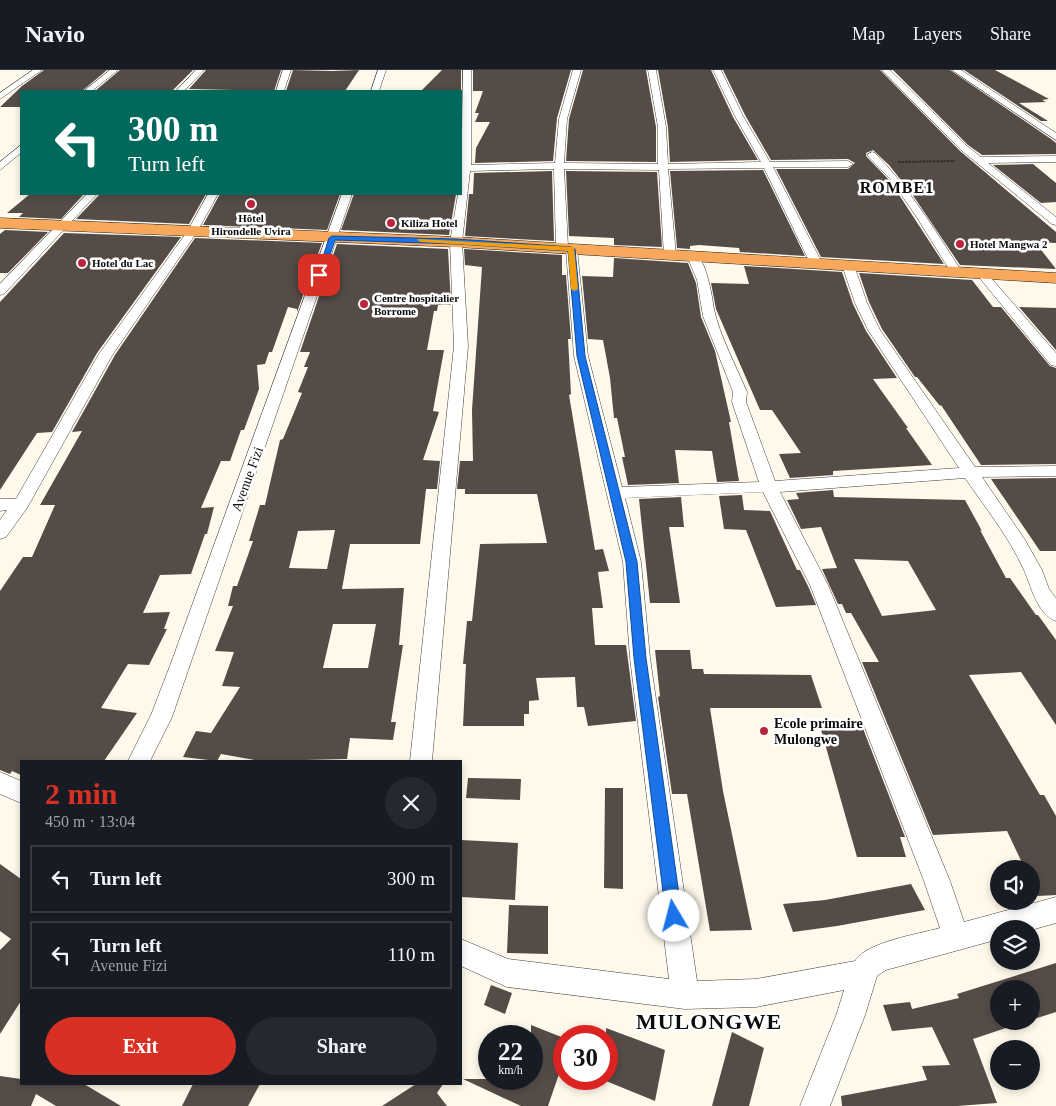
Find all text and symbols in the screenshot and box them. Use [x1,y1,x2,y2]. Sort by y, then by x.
text: Navio [25,21,85,47]
text: Map [852,24,885,44]
text: Layers [913,24,962,44]
text: Share [990,24,1031,44]
icon: left [45,110,110,175]
text: 300 m [128,110,218,149]
text: Turn left [128,151,205,176]
district label: ROMBE1 [860,179,934,196]
marker: Hôtel Hirondelle Uvira [245,198,257,210]
place label: Hôtel Hirondelle Uvira [211,212,291,237]
marker: Kiliza Hotel [385,217,397,229]
place label: Kiliza Hotel [401,217,458,229]
marker: Hotel Mangwa 2 [954,238,966,250]
place label: Hotel Mangwa 2 [970,238,1048,250]
pin [298,254,340,296]
marker: Hotel du Lac [76,257,88,269]
place label: Hotel du Lac [92,257,153,269]
icon: arrive [305,261,333,289]
place label: Centre hospitalier Borrome [374,292,459,317]
marker: Centre hospitalier Borrome [358,298,370,310]
street label: Avenue Fizi [229,445,266,514]
place label: Ecole primaire Mulongwe [774,716,863,747]
marker: Ecole primaire Mulongwe [758,725,770,737]
text: 2 min [45,777,118,810]
button: close [385,777,437,829]
text: 450 m · 13:04 [45,813,135,830]
map controls [990,860,1040,1090]
button: sound [990,860,1040,910]
icon: left [47,865,75,893]
text: Turn left [90,868,162,889]
text: 300 m [387,868,435,889]
position arrow [647,889,699,941]
button: layers [990,920,1040,970]
text: Turn left [90,935,162,956]
icon: left [47,941,75,969]
text: 110 m [388,944,435,965]
text: Avenue Fizi [90,957,167,974]
button: + [990,980,1040,1030]
district label: MULONGWE [636,1009,782,1034]
button: Exit [45,1017,236,1075]
button: Share [246,1017,437,1075]
speed limit sign: 30 [553,1025,618,1090]
text: 22 [498,1038,523,1065]
button: − [990,1040,1040,1090]
text: km/h [498,1063,523,1077]

